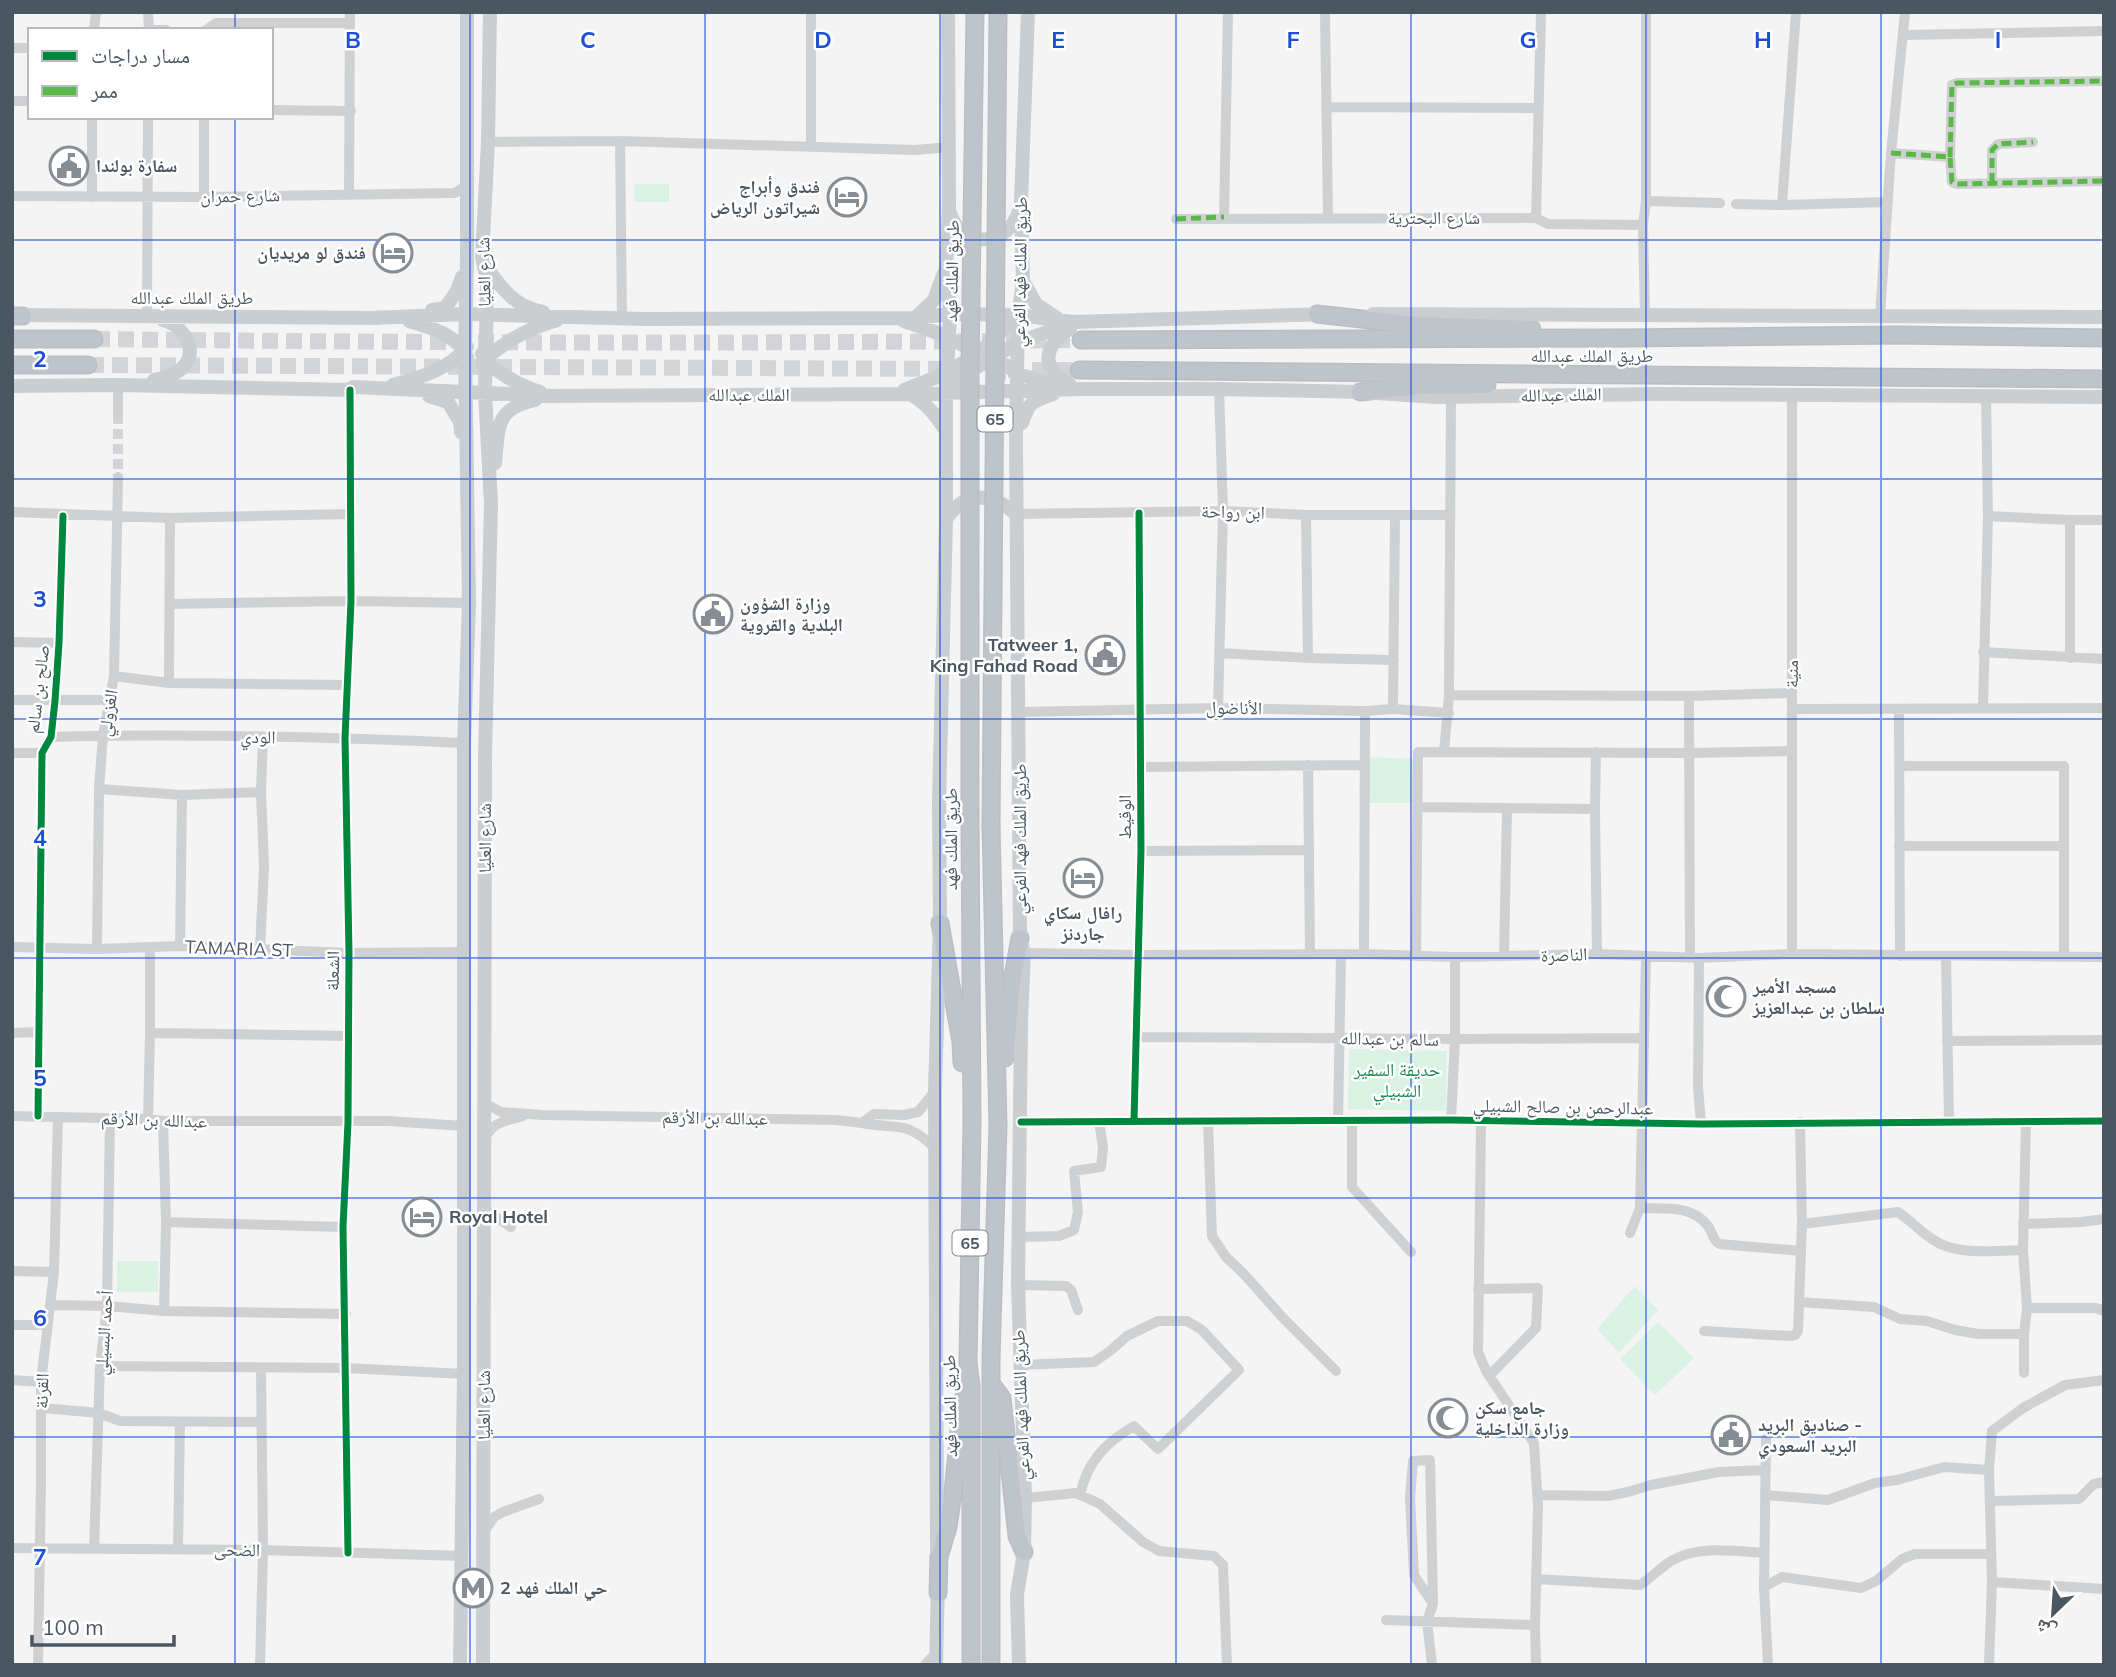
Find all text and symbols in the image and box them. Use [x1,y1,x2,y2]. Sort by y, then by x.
text: B [345,25,361,54]
text: C [580,25,596,54]
text: D [814,25,832,54]
text: E [1051,25,1065,54]
text: F [1286,25,1300,54]
text: G [1519,25,1537,54]
text: H [1754,25,1772,54]
text: I [1995,25,2001,54]
legend [28,28,273,119]
text: مسار دراجات [91,42,190,68]
text: ممر [90,77,118,103]
public building icon: سفارة بولندا [48,145,90,187]
place label: سفارة بولندا [96,154,177,177]
place label: فندق وأبراج شيراتون الرياض [710,175,820,219]
hotel icon: فندق وأبراج شيراتون الرياض [826,176,868,218]
street label: شارع حمران [200,183,280,208]
street label: طريق الملك فهد الفرعي [1007,196,1036,348]
street label: شارع البحترية [1388,206,1480,229]
street label: طريق الملك فهد [939,220,964,322]
hotel icon: فندق لو مريديان [372,232,414,274]
street label: شارع العليا [471,237,496,307]
place label: فندق لو مريديان [257,241,366,264]
street label: طريق الملك عبدالله [131,286,254,309]
text: 2 [33,344,47,373]
street label: طريق الملك عبدالله [1531,344,1654,367]
street label: الملك عبدالله [1520,382,1602,407]
street label: الملك عبدالله [708,383,790,406]
road number: 65 [978,406,1012,432]
street label: ابن رواحة [1201,499,1265,524]
text: 3 [33,584,47,613]
place label: وزارة الشؤون البلدية والقروية [740,592,843,636]
public building icon: وزارة الشؤون البلدية والقروية [692,593,734,635]
place label: Tatweer 1, King Fahad Road [930,633,1078,677]
public building icon: Tatweer 1, King Fahad Road [1084,634,1126,676]
street label: صالح بن سالم [21,643,55,735]
street label: منية [1780,660,1803,688]
street label: الغزولي [92,688,126,739]
street label: الأناضول [1206,696,1262,719]
street label: الودي [240,725,276,752]
street label: طريق الملك فهد الفرعي [1008,764,1035,914]
street label: طريق الملك فهد [939,788,962,890]
street label: الوقيط [1113,795,1136,839]
street label: شارع العليا [473,803,496,873]
text: 4 [33,823,47,852]
hotel icon: رافال سكاي جاردنز [1062,857,1104,899]
place label: رافال سكاي جاردنز [1044,901,1122,945]
street label: TAMARIA ST [185,935,294,962]
street label: الناصرة [1540,942,1588,967]
street label: الشعلة [321,951,344,991]
place label: ٍمسجد الأمير سلطان بن عبدالعزيز [1752,975,1885,1019]
mosque icon: ٍمسجد الأمير سلطان بن عبدالعزيز [1705,976,1747,1018]
street label: سالم بن عبدالله [1341,1026,1439,1052]
park label: حديقة السفير الشبيلي [1353,1058,1440,1106]
text: 5 [33,1063,47,1092]
street label: عبدالرحمن بن صالح الشبيلي [1473,1093,1653,1123]
street label: عبدالله بن الأرقم [662,1105,768,1131]
street label: عبدالله بن الأرقم [101,1106,207,1134]
hotel icon: Royal Hotel [401,1196,443,1238]
place label: Royal Hotel [449,1205,548,1228]
road number: 65 [953,1231,988,1256]
street label: أحمد البسيلي [89,1290,121,1376]
text: 6 [33,1303,47,1332]
street label: طريق الملك فهد الفرعي [1006,1329,1038,1481]
street label: طريق الملك فهد [937,1355,962,1457]
street label: شارع العليا [472,1370,495,1440]
street label: القرنة [29,1373,54,1409]
place label: جامع سكن وزارة الداخلية [1475,1396,1569,1440]
mosque icon: جامع سكن وزارة الداخلية [1427,1397,1469,1439]
place label: صناديق البريد - البريد السعودي [1758,1413,1862,1460]
public building icon: صناديق البريد - البريد السعودي [1710,1414,1752,1456]
street label: الضحى [214,1538,260,1561]
text: 7 [33,1542,47,1571]
metro station icon: حي الملك فهد 2 [452,1567,494,1609]
place label: حي الملك فهد 2 [500,1576,608,1602]
north arrow [2018,1579,2088,1649]
scale bar [32,1604,173,1648]
text: 100 m [42,1614,104,1640]
text: ش [2032,1614,2060,1645]

